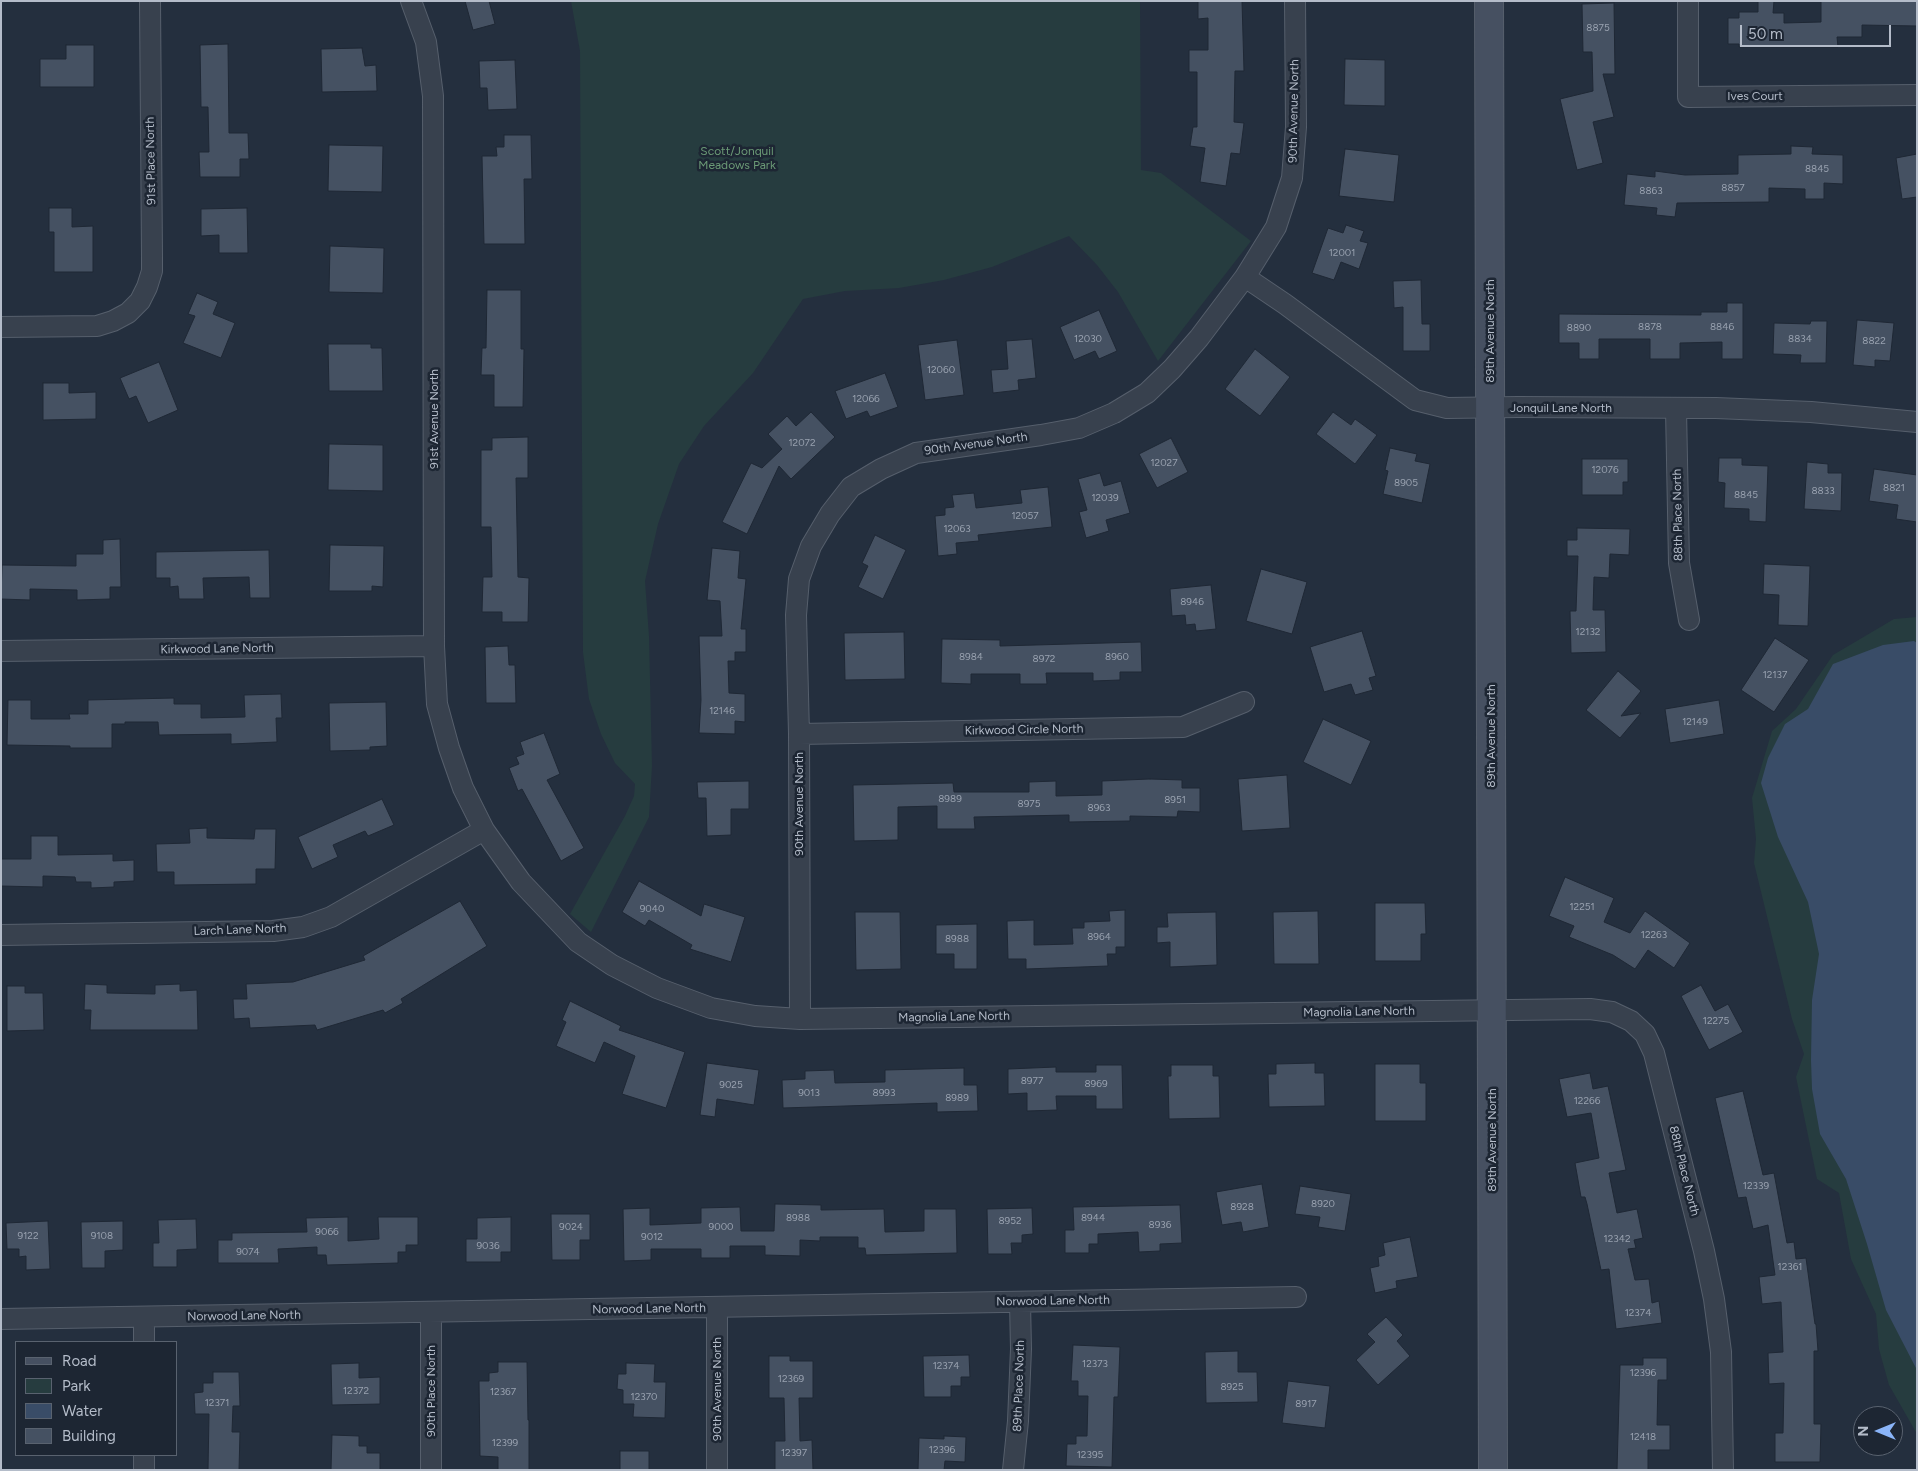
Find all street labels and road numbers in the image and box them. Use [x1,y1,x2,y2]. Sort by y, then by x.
street label: 90th Avenue North [1286,59,1302,163]
street label: Ives Court [1727,89,1783,103]
street label: 91st Place North [143,117,159,205]
street label: 89th Avenue North [1483,279,1497,383]
street label: 91st Avenue North [427,369,441,469]
street label: Jonquil Lane North [1510,401,1612,415]
street label: 90th Avenue North [924,430,1028,458]
street label: 88th Place North [1670,469,1686,561]
street label: Kirkwood Lane North [160,641,274,657]
street label: 89th Avenue North [1484,684,1498,788]
street label: Kirkwood Circle North [964,722,1084,738]
street label: 90th Avenue North [792,752,806,856]
street label: Larch Lane North [193,921,287,939]
street label: Magnolia Lane North [1303,1004,1415,1020]
street label: Magnolia Lane North [898,1009,1010,1025]
street label: 89th Avenue North [1485,1088,1499,1192]
street label: 88th Place North [1666,1125,1702,1217]
street label: Norwood Lane North [996,1293,1110,1309]
street label: Norwood Lane North [592,1301,706,1317]
street label: Norwood Lane North [187,1308,301,1324]
street label: 90th Avenue North [710,1337,724,1441]
street label: 89th Place North [1010,1340,1028,1432]
street label: 90th Place North [424,1345,438,1437]

